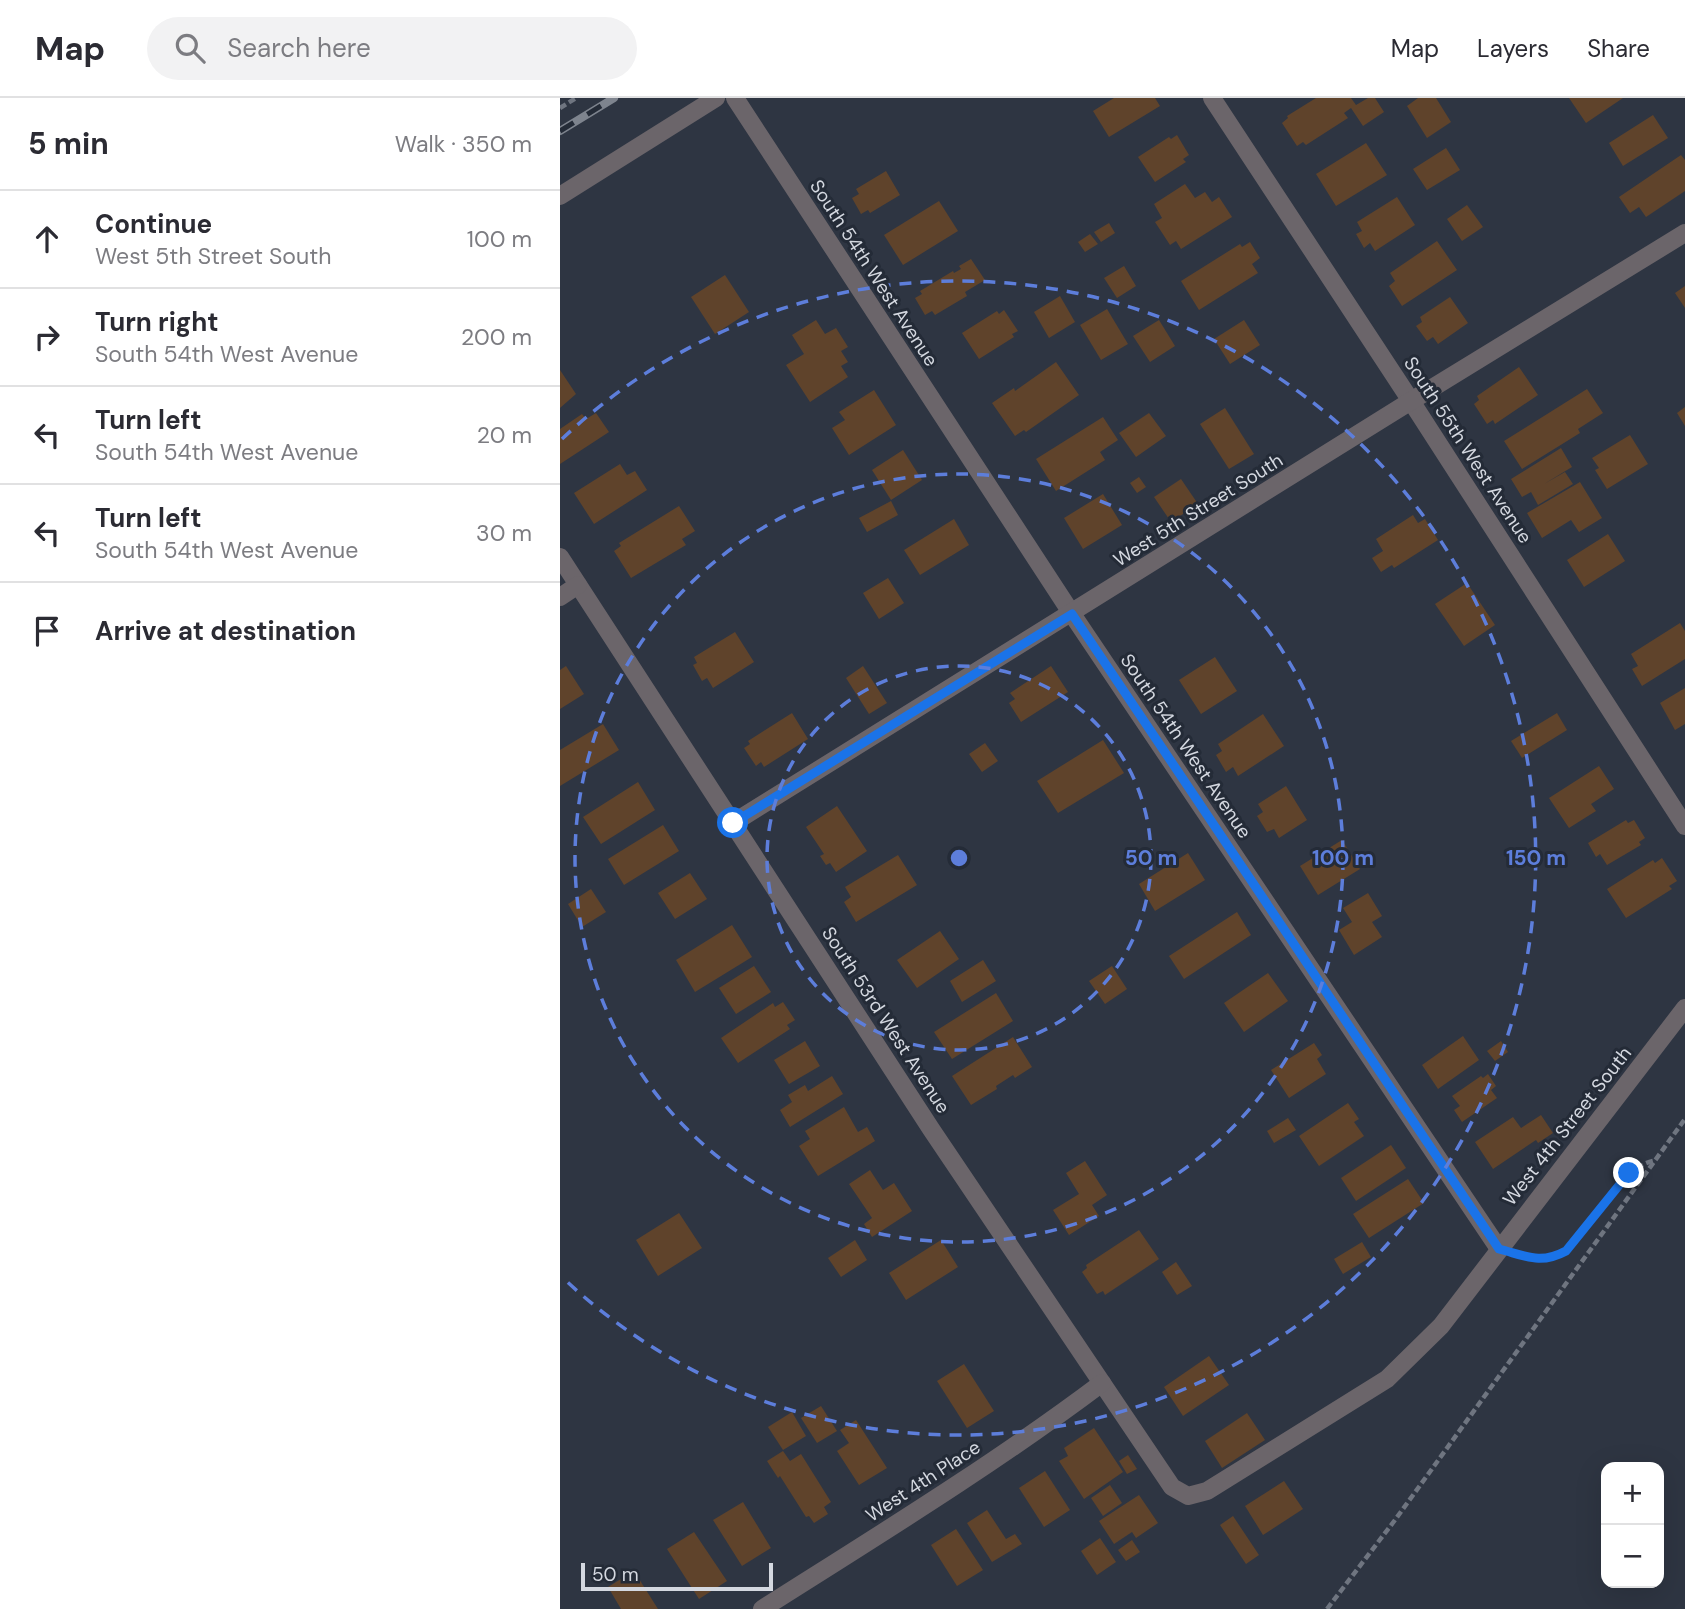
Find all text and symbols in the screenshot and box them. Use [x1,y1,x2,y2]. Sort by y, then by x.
search box [147,17,637,80]
text: Map [35,27,105,70]
icon: search [171,29,209,67]
text: Search here [227,31,371,65]
text: Map [1391,33,1439,64]
text: Layers [1477,33,1549,64]
text: Share [1587,33,1650,64]
text: 5 min [28,124,109,163]
text: Walk · 350 m [395,129,532,159]
street label: South 54th West Avenue [804,175,944,371]
text: Continue [95,207,212,241]
icon: ahead [28,220,66,258]
text: 100 m [467,224,532,254]
text: West 5th Street South [95,241,331,271]
text: Turn right [95,305,219,339]
icon: right [28,318,66,356]
text: 200 m [461,322,532,352]
text: South 54th West Avenue [95,339,358,369]
street label: South 55th West Avenue [1398,352,1538,548]
text: Turn left [95,403,202,437]
icon: left [28,416,66,454]
text: 20 m [477,420,532,450]
text: South 54th West Avenue [95,437,358,467]
street label: West 5th Street South [1109,448,1287,572]
text: Turn left [95,501,202,535]
icon: left [28,514,66,552]
text: 30 m [476,518,532,548]
text: South 54th West Avenue [95,535,358,565]
icon: arrive [28,612,66,650]
text: Arrive at destination [95,614,356,648]
street label: South 54th West Avenue [1115,649,1257,843]
route start [717,807,748,838]
text: 50 m [1125,844,1177,872]
text: 100 m [1312,844,1374,872]
text: 150 m [1506,844,1566,872]
centre of rings [947,846,971,870]
street label: South 53rd West Avenue [816,922,956,1118]
street label: West 4th Street South [1497,1041,1637,1211]
route end [1613,1157,1644,1188]
street label: West 4th Place [861,1435,985,1527]
map controls [1601,1462,1664,1588]
button: + [1601,1462,1664,1525]
button: − [1601,1525,1664,1588]
scale bar [581,1560,774,1592]
text: 50 m [592,1562,639,1587]

